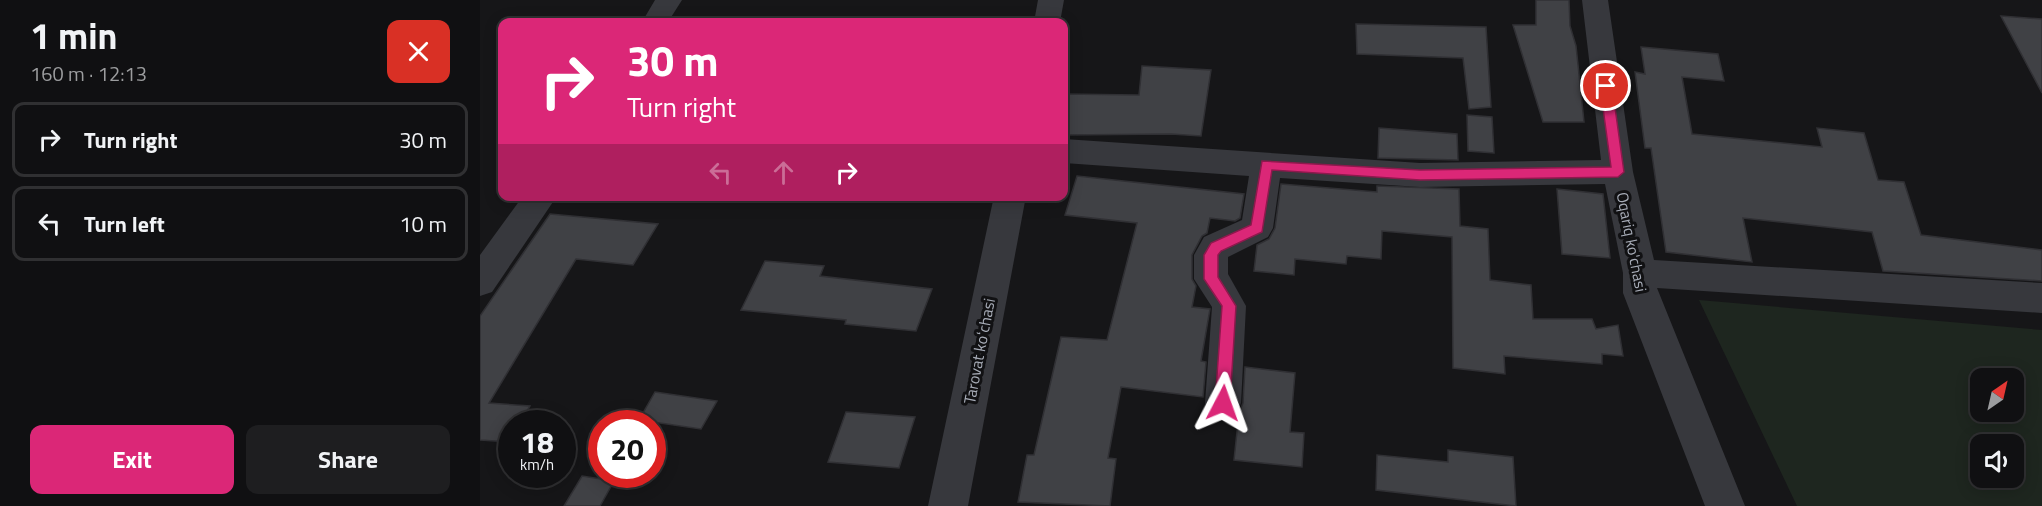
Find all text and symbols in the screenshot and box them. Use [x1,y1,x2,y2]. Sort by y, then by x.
text: 1 min [30,8,117,63]
button: close [387,20,450,83]
text: 30 m [627,28,719,92]
icon: right [528,42,606,120]
text: 160 m · 12:13 [30,58,147,89]
pin [1580,60,1631,111]
icon: arrive [1589,69,1622,102]
text: Turn right [627,86,736,127]
icon: right [33,123,66,156]
text: Turn right [84,123,178,157]
text: 30 m [399,123,447,157]
icon: left [704,156,737,189]
icon: ahead [767,156,800,189]
icon: right [830,156,863,189]
street label: Oqariq ko'chasi [1611,190,1653,294]
icon: left [33,207,66,240]
text: Turn left [84,207,165,241]
text: 10 m [399,207,447,241]
street label: Tarovat koʻchasi [957,296,1001,406]
north arrow [1970,368,2024,422]
map controls [1970,368,2024,488]
position arrow [1191,371,1255,435]
speed limit sign: 20 [588,410,666,488]
text: 18 [520,419,554,465]
button: Exit [30,425,234,494]
button: Share [246,425,450,494]
button: sound [1970,434,2024,488]
text: km/h [520,453,554,476]

